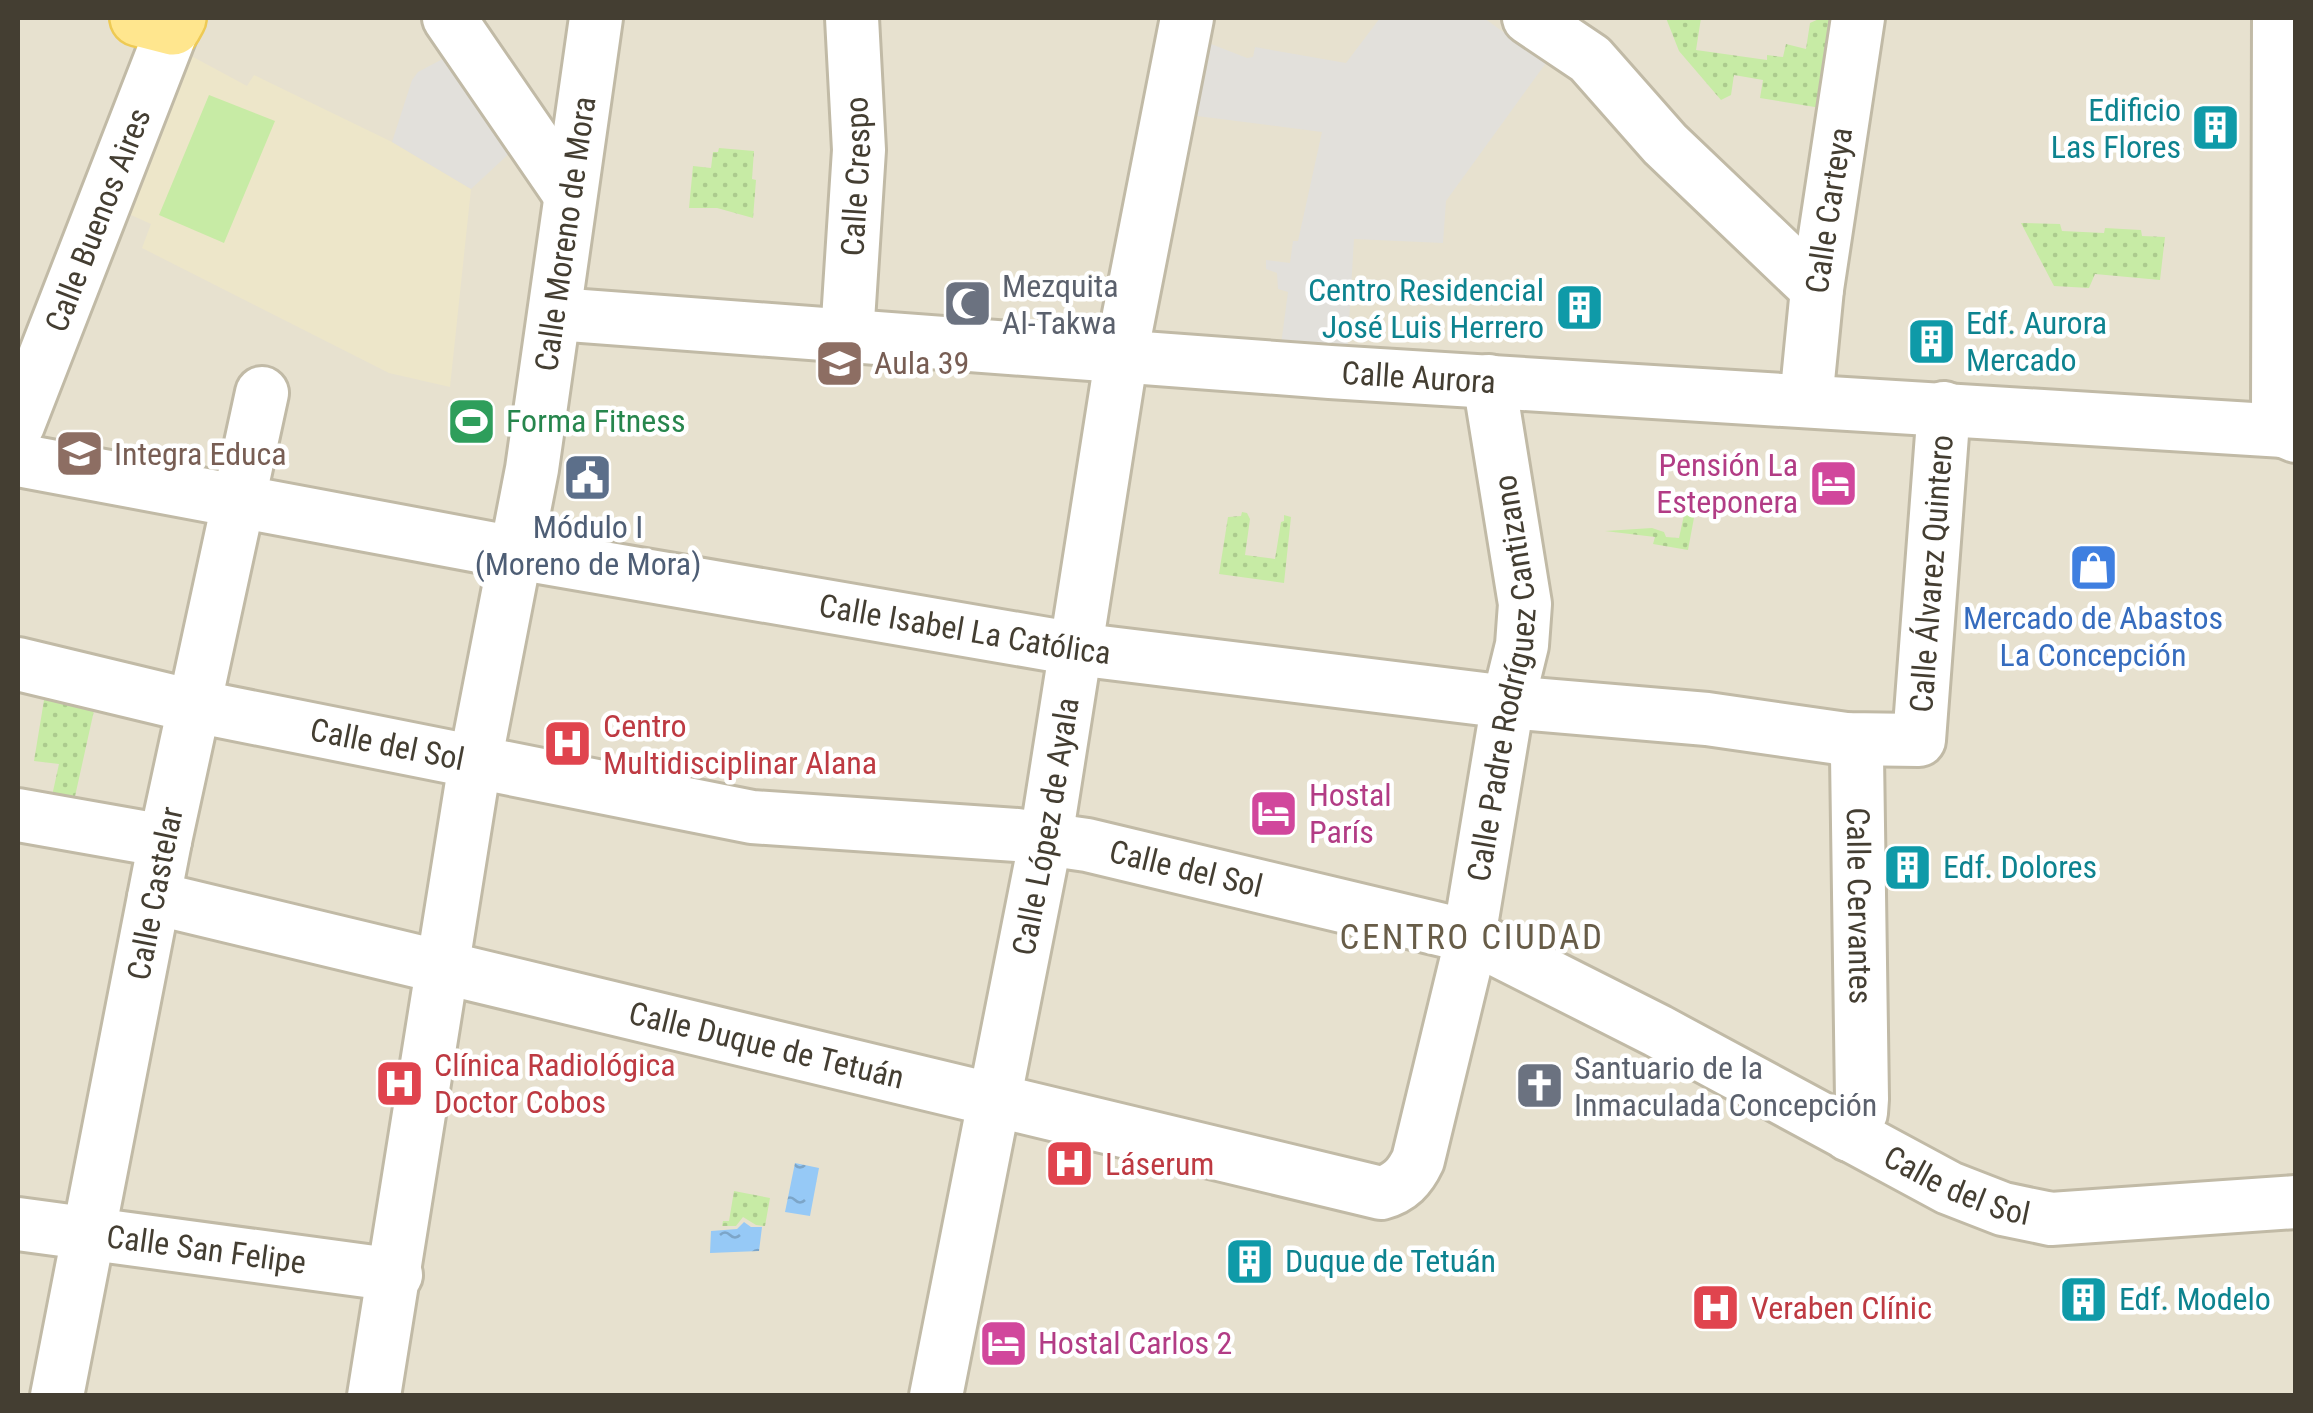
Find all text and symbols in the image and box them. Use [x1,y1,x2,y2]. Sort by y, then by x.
place label: Edificio Las Flores [2051,91,2181,166]
street label: Calle Moreno de Mora [527,94,604,374]
street label: Calle Crespo [833,96,878,257]
building icon: Edificio Las Flores [2190,102,2242,154]
street label: Calle Buenos Aires [37,103,159,337]
street label: Calle Carteya [1798,125,1860,296]
place label: Mezquita Al-Takwa [1002,267,1119,342]
place label: Centro Residencial José Luis Herrero [1308,271,1544,346]
mosque icon: Mezquita Al-Takwa [941,278,993,330]
building icon: Centro Residencial José Luis Herrero [1553,282,1605,334]
place label: Edf. Aurora Mercado [1966,304,2107,379]
building icon: Edf. Aurora Mercado [1905,315,1957,367]
school or university icon: Aula 39 [813,337,865,389]
place label: Aula 39 [874,344,969,382]
street label: Calle Aurora [1341,354,1497,401]
sports icon: Forma Fitness [445,395,497,447]
place label: Forma Fitness [506,402,686,440]
school or university icon: Integra Educa [53,428,105,480]
street label: Calle Álvarez Quintero [1902,433,1961,714]
place label: Integra Educa [114,435,287,473]
place label: Pensión La Esteponera [1656,446,1798,521]
public building icon: Módulo I (Moreno de Mora) [562,451,614,503]
hotel icon: Pensión La Esteponera [1807,457,1859,509]
street label: Calle Padre Rodríguez Cantizano [1460,472,1544,884]
place label: Módulo I (Moreno de Mora) [475,508,701,583]
shop icon: Mercado de Abastos La Concepción [2067,542,2119,594]
street label: Calle Isabel La Católica [816,586,1113,672]
place label: Mercado de Abastos La Concepción [1963,599,2223,674]
street label: Calle López de Ayala [1004,695,1087,959]
place label: Centro Multidisciplinar Alana [603,707,877,782]
street label: Calle del Sol [307,710,468,778]
hospital icon: Centro Multidisciplinar Alana [542,718,594,770]
place label: Hostal París [1309,776,1392,851]
hotel icon: Hostal París [1248,787,1300,839]
street label: Calle Castelar [119,803,191,983]
street label: Calle Cervantes [1839,807,1880,1005]
street label: Calle del Sol [1106,832,1266,905]
building icon: Edf. Dolores [1882,841,1934,893]
place label: Edf. Dolores [1943,848,2097,886]
district label: CENTRO CIUDAD [1340,917,1604,958]
street label: Calle Duque de Tetuán [625,994,908,1097]
place label: Clínica Radiológica Doctor Cobos [434,1046,676,1121]
place label: Santuario de la Inmaculada Concepción [1574,1049,1877,1124]
hospital icon: Clínica Radiológica Doctor Cobos [373,1057,425,1109]
church icon: Santuario de la Inmaculada Concepción [1513,1060,1565,1112]
hospital icon: Láserum [1044,1138,1096,1190]
street label: Calle del Sol [1877,1138,2033,1233]
place label: Láserum [1105,1145,1214,1183]
street label: Calle San Felipe [104,1217,308,1282]
building icon: Duque de Tetuán [1224,1235,1276,1287]
place label: Duque de Tetuán [1285,1242,1496,1280]
building icon: Edf. Modelo [2058,1273,2110,1325]
place label: Edf. Modelo [2119,1280,2271,1318]
hospital icon: Veraben Clínic [1690,1282,1742,1334]
place label: Veraben Clínic [1751,1289,1932,1327]
hotel icon: Hostal Carlos 2 [977,1317,1029,1369]
place label: Hostal Carlos 2 [1038,1324,1232,1362]

